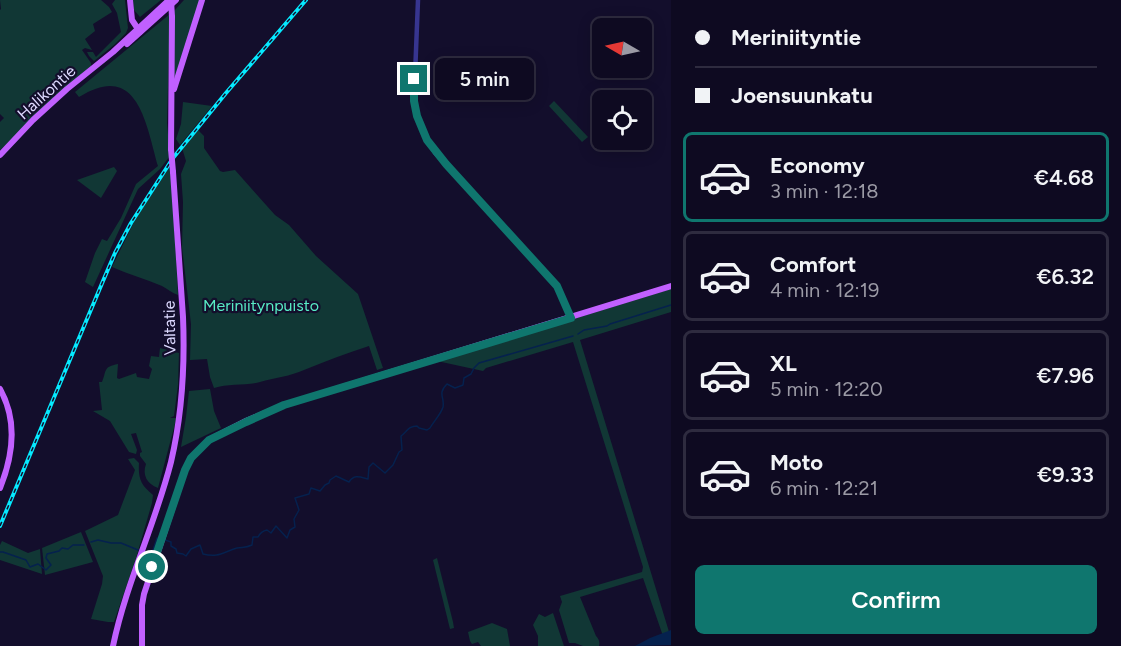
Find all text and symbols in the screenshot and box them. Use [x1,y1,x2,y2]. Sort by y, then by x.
north arrow [592,18,652,78]
map controls [592,18,652,150]
text: Meriniityntie [731,24,861,51]
callout: 5 min [435,58,534,100]
street label: Halikontie [13,61,80,123]
route end [400,65,427,92]
text: 5 min [460,67,509,91]
text: Joensuunkatu [731,82,873,109]
button: locate [592,90,652,150]
icon: car [698,150,752,204]
text: Economy [770,152,865,179]
text: €4.68 [1034,164,1094,191]
text: 3 min · 12:18 [770,179,879,203]
icon: car [698,249,752,303]
text: Comfort [770,251,856,278]
text: €6.32 [1037,263,1094,290]
text: 4 min · 12:19 [770,278,879,302]
park label: Meriniitynpuisto [203,296,319,315]
street label: Valtatie [160,300,179,356]
icon: car [698,348,752,402]
text: XL [770,350,797,377]
text: €7.96 [1037,362,1094,389]
text: 5 min · 12:20 [770,377,883,401]
icon: car [698,447,752,501]
text: Moto [770,449,823,476]
text: €9.33 [1037,461,1094,488]
text: 6 min · 12:21 [770,476,878,500]
route start [138,553,165,580]
button: Confirm [695,565,1097,634]

